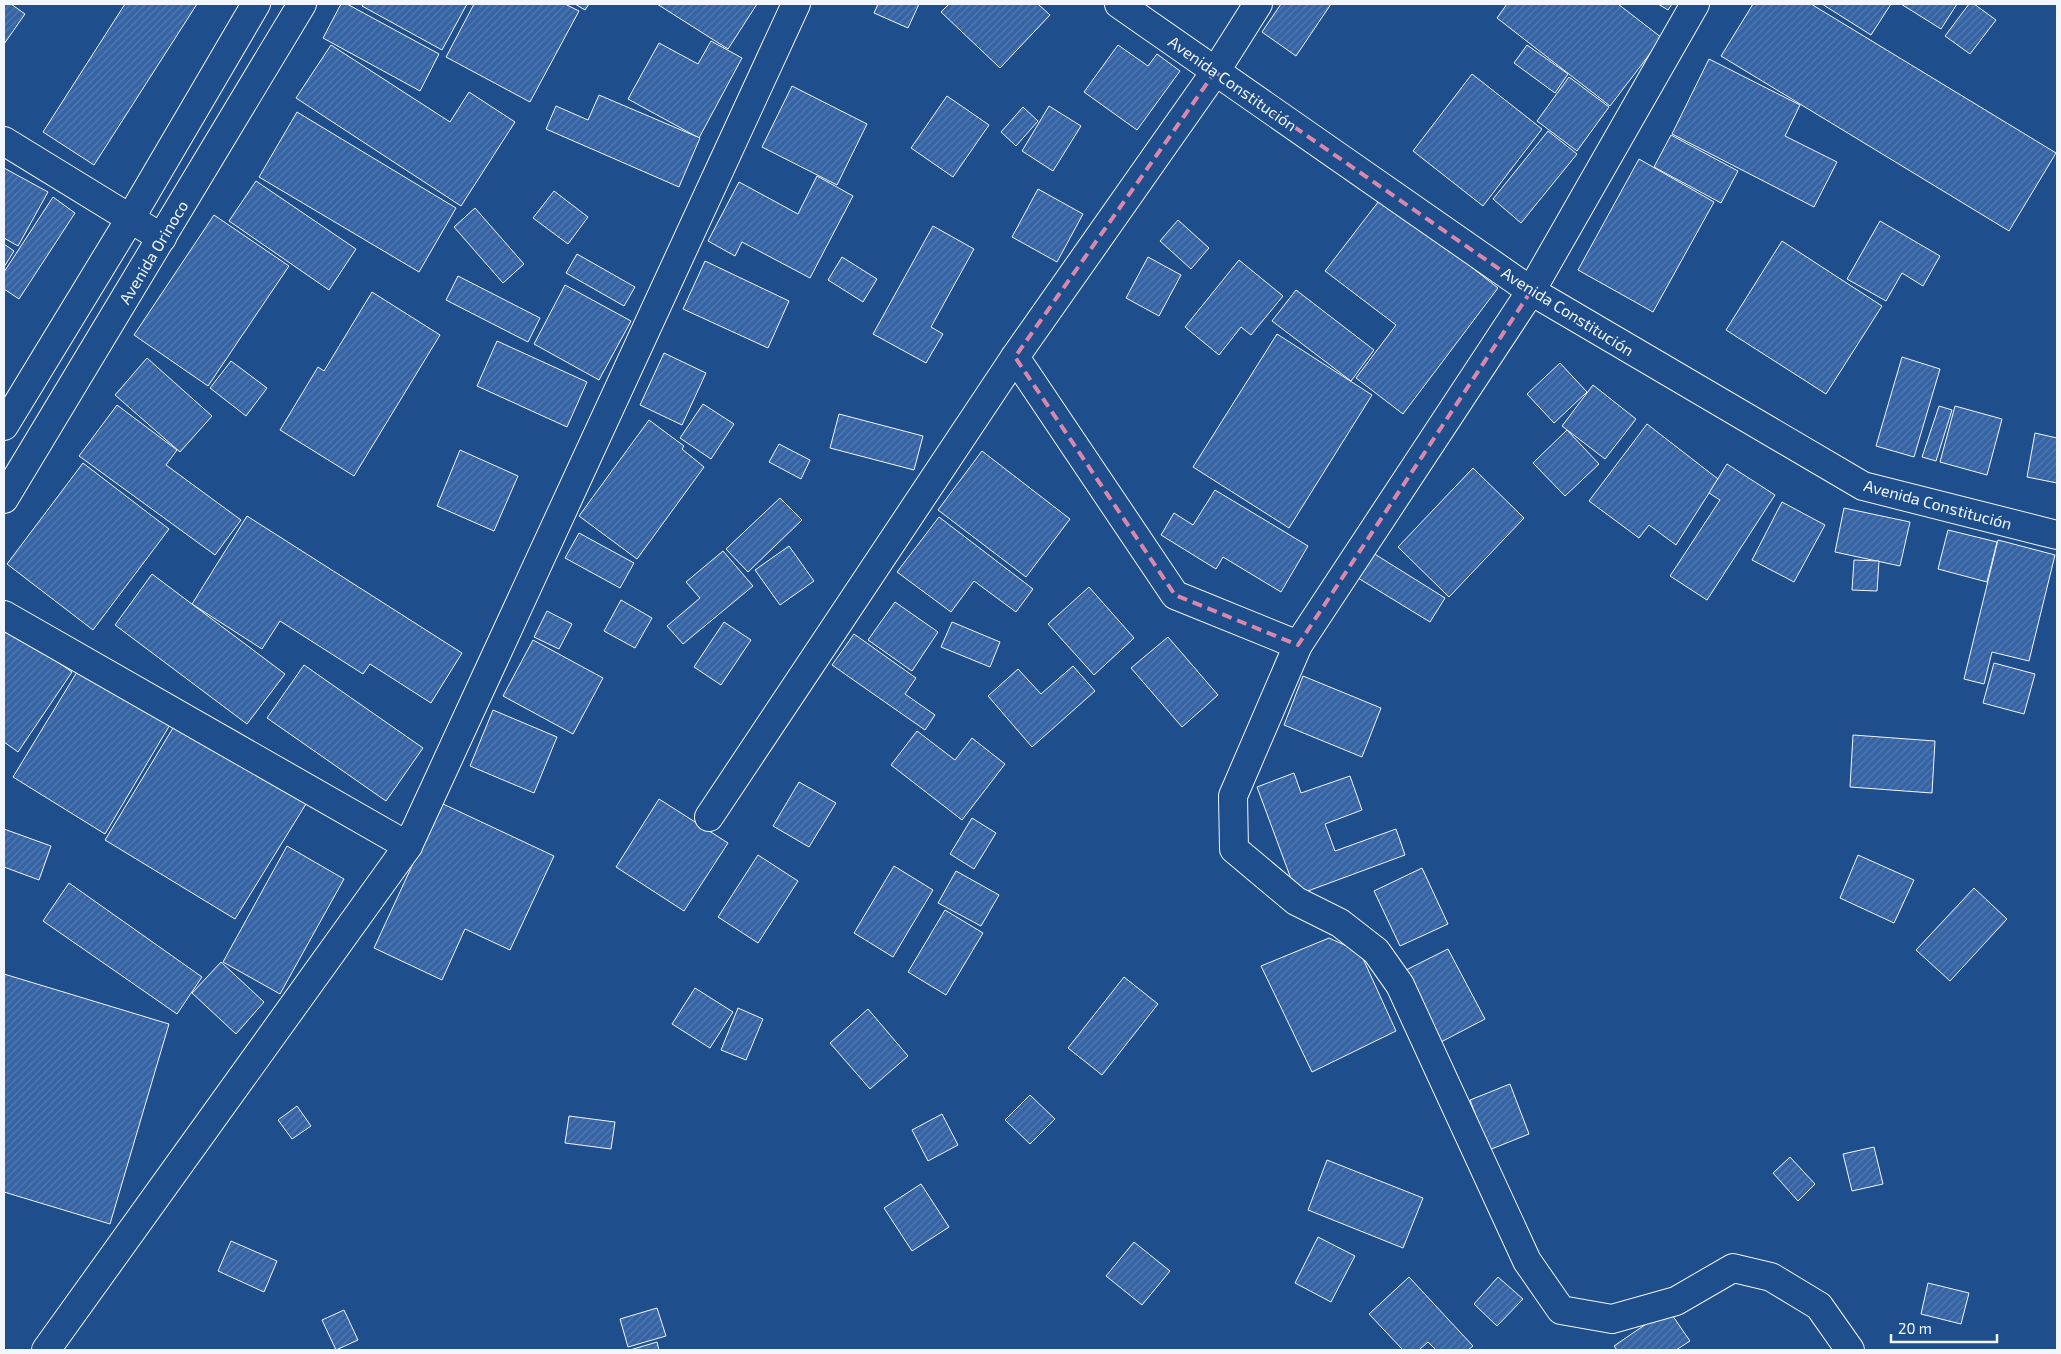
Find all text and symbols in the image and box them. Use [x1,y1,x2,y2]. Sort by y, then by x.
street label: Avenida Constitución [1165,31,1301,135]
street label: Avenida Orinoco [115,197,191,307]
street label: Avenida Constitución [1498,263,1638,359]
street label: Avenida Constitución [1862,475,2014,533]
scale bar [1891,1312,1997,1344]
text: 20 m [1898,1319,1932,1337]

